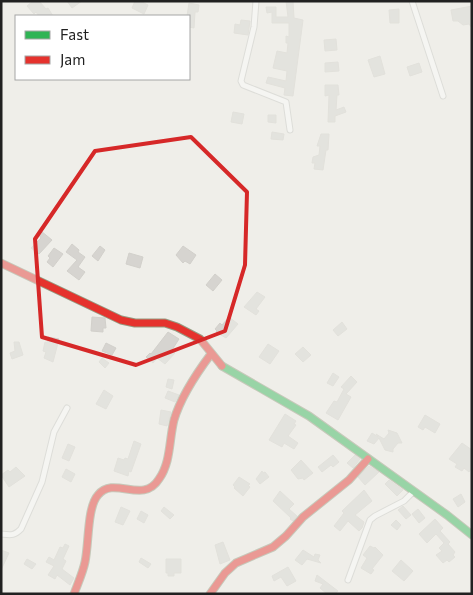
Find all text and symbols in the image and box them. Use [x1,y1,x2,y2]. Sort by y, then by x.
legend [15,15,190,80]
text: Fast [60,25,89,43]
text: Jam [60,50,85,68]

